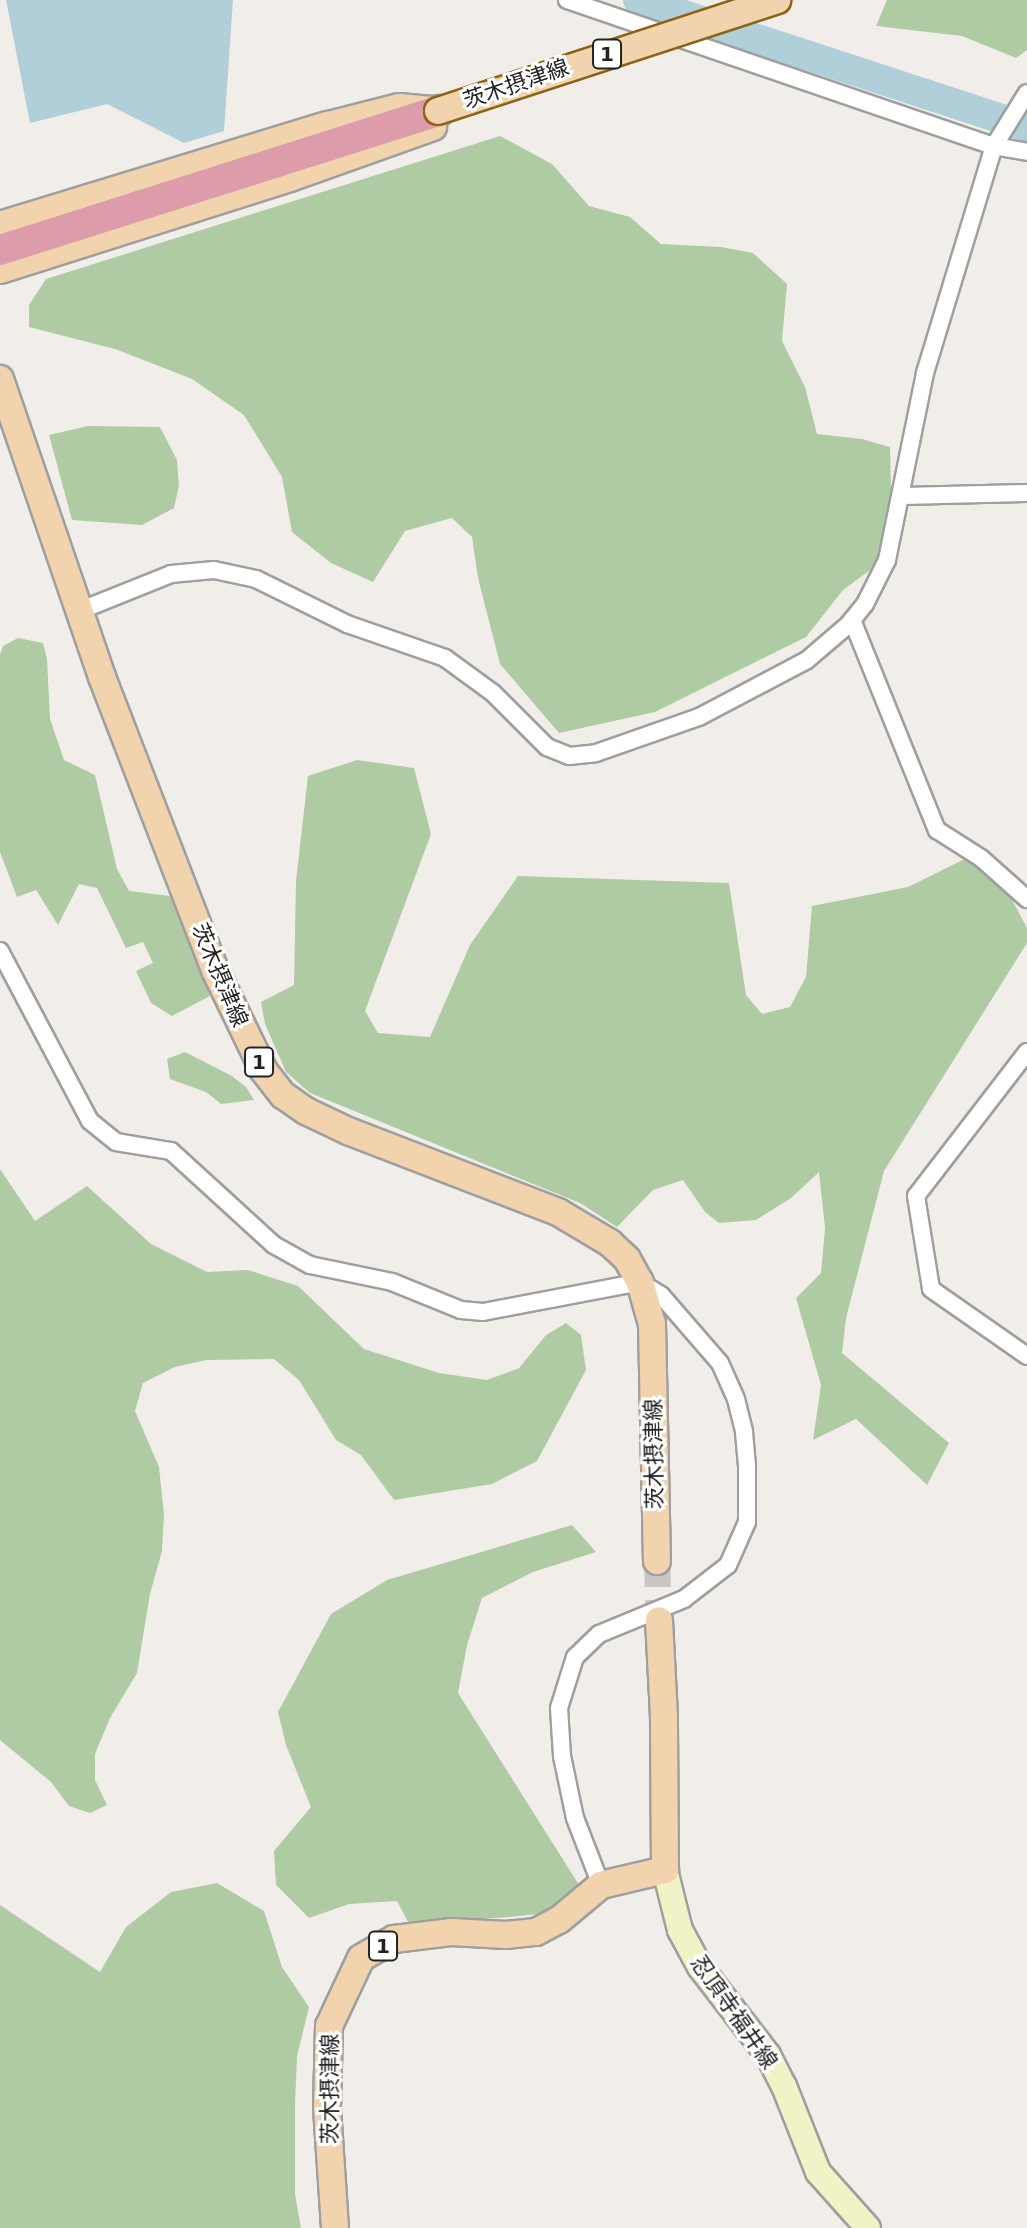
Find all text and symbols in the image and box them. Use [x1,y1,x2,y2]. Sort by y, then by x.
road number: 1 [591,38,623,70]
street label: 茨木摂津線 [460,54,572,114]
street label: 茨木摂津線 [186,919,254,1031]
road number: 1 [243,1046,275,1078]
street label: 茨木摂津線 [640,1399,668,1509]
road number: 1 [367,1930,399,1962]
street label: 忍頂寺福井線 [685,1950,783,2074]
street label: 茨木摂津線 [317,2034,343,2144]

